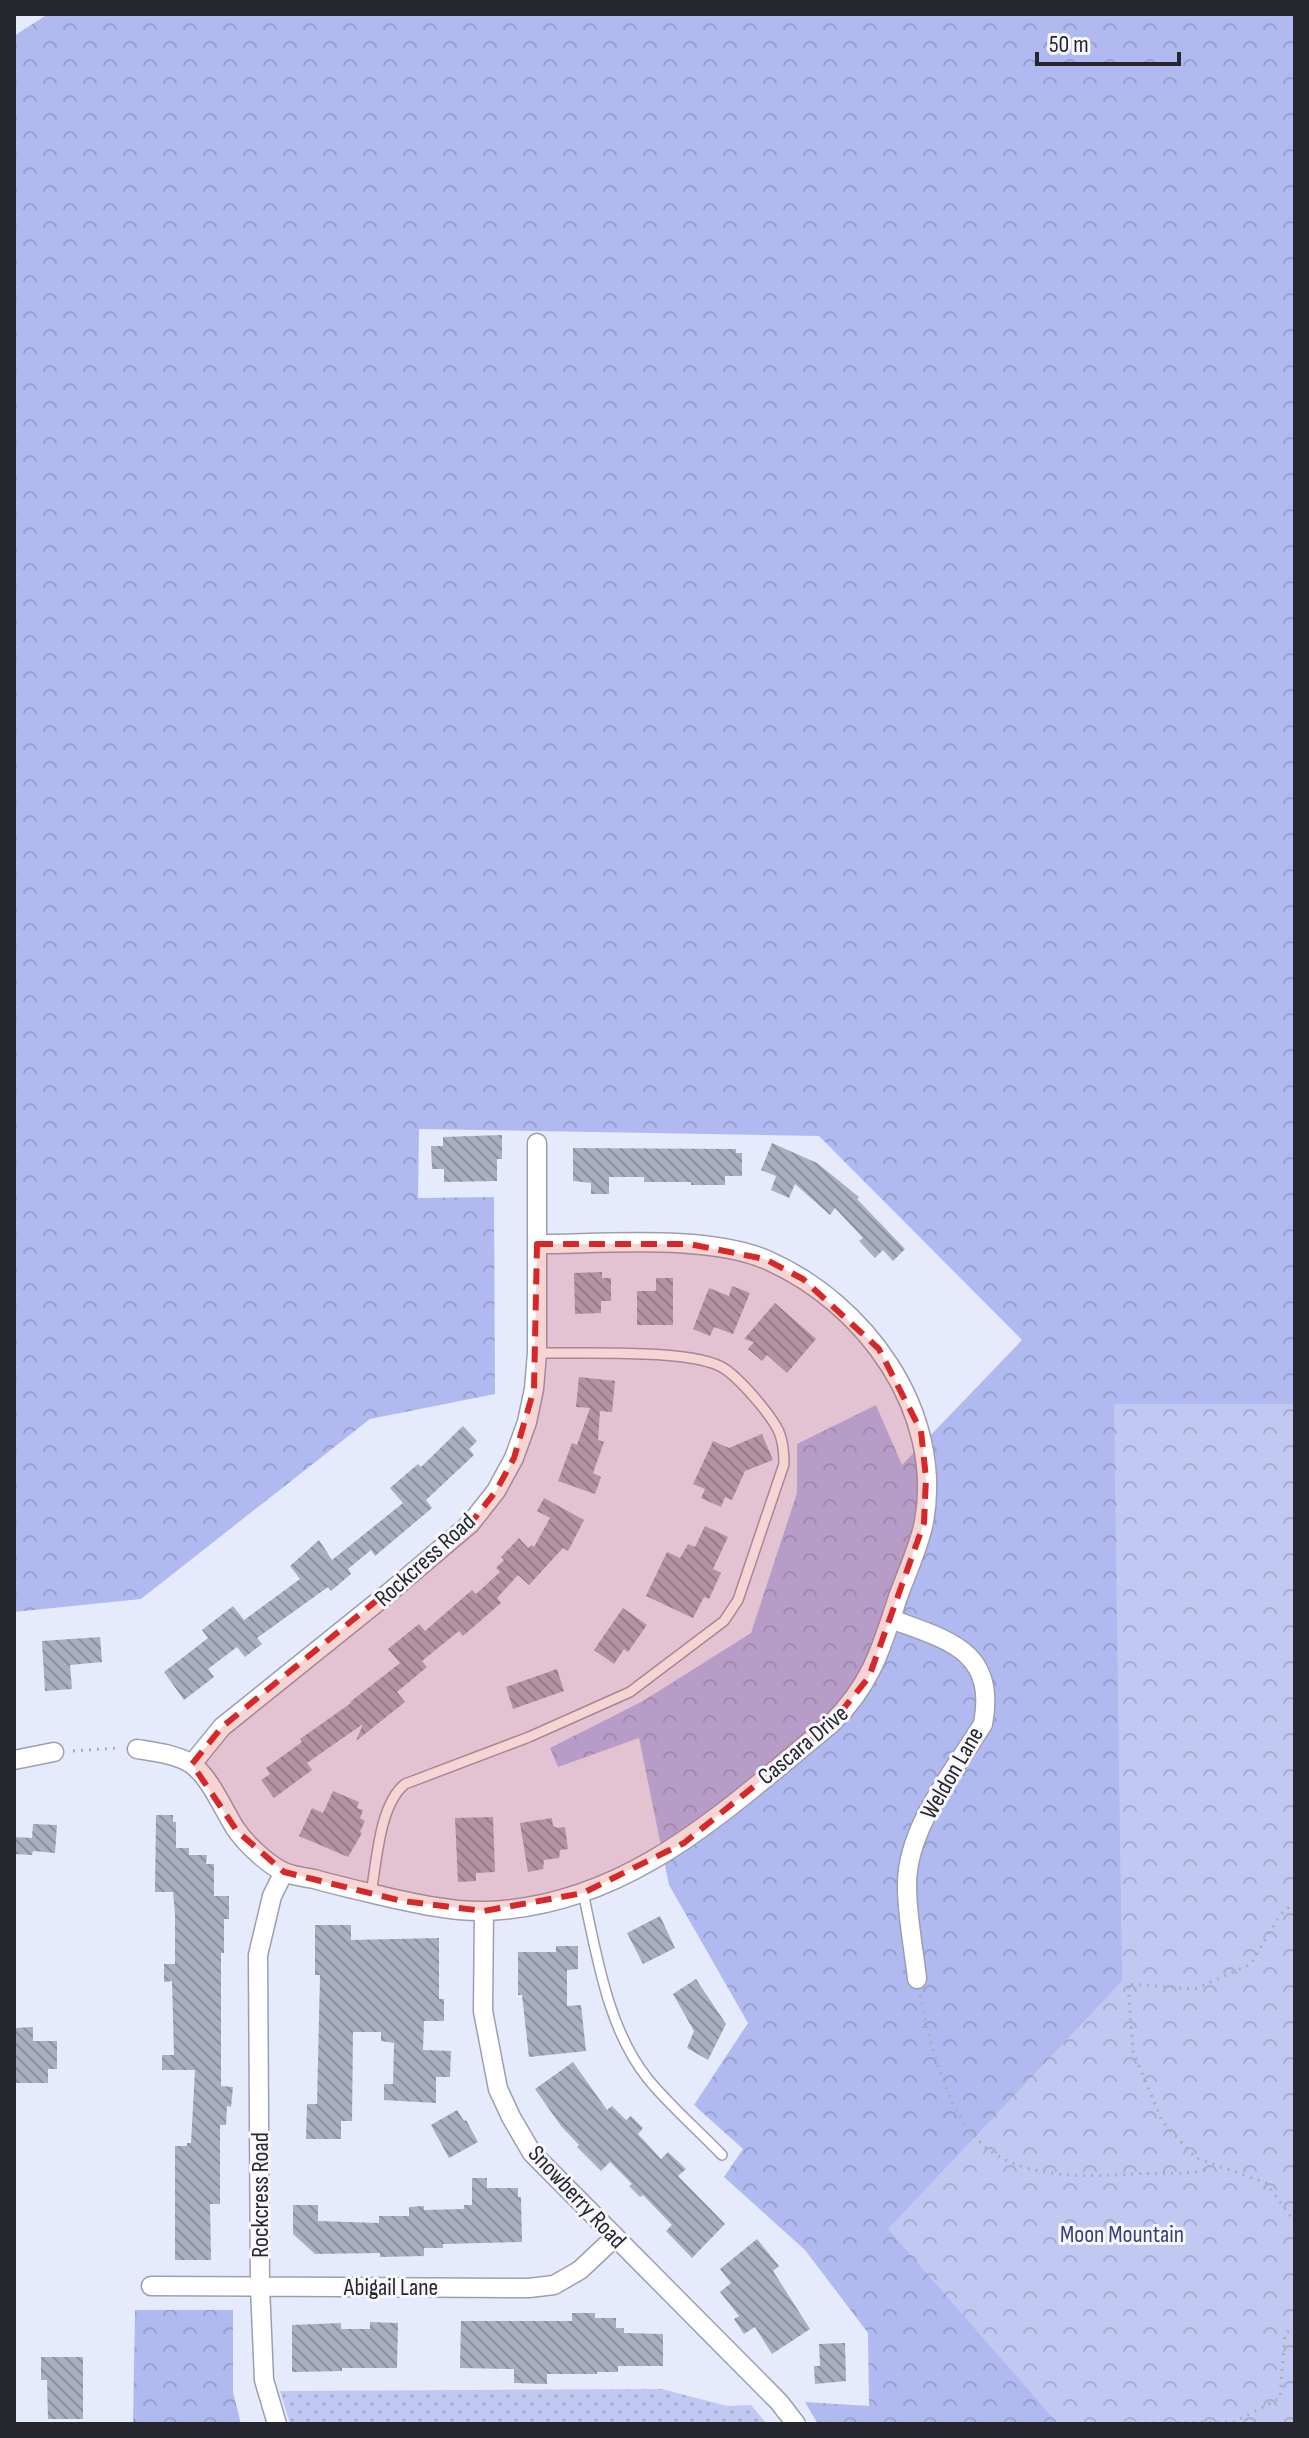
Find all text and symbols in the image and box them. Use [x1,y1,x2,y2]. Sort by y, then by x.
scale bar [1037,16,1179,66]
text: 50 m [1049,30,1089,59]
street label: Rockcress Road [369,1507,481,1613]
street label: Cascara Drive [752,1699,854,1791]
street label: Weldon Lane [914,1722,990,1824]
street label: Rockcress Road [246,2132,275,2258]
street label: Snowberry Road [522,2139,632,2255]
park label: Moon Mountain [1060,2220,1184,2249]
street label: Abigail Lane [343,2273,438,2302]

